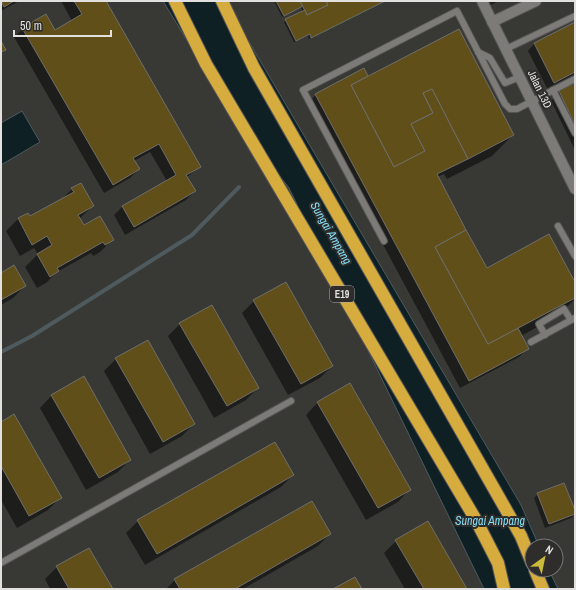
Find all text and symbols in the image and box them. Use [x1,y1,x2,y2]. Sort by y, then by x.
scale bar [14,12,111,38]
text: 50 m [20,18,42,34]
street label: Jalan 13D [525,68,555,110]
water label: Sungai Ampang [307,199,356,268]
road number: E19 [330,286,354,302]
water label: Sungai Ampang [455,513,525,529]
north arrow [524,538,564,578]
text: N [543,542,556,557]

